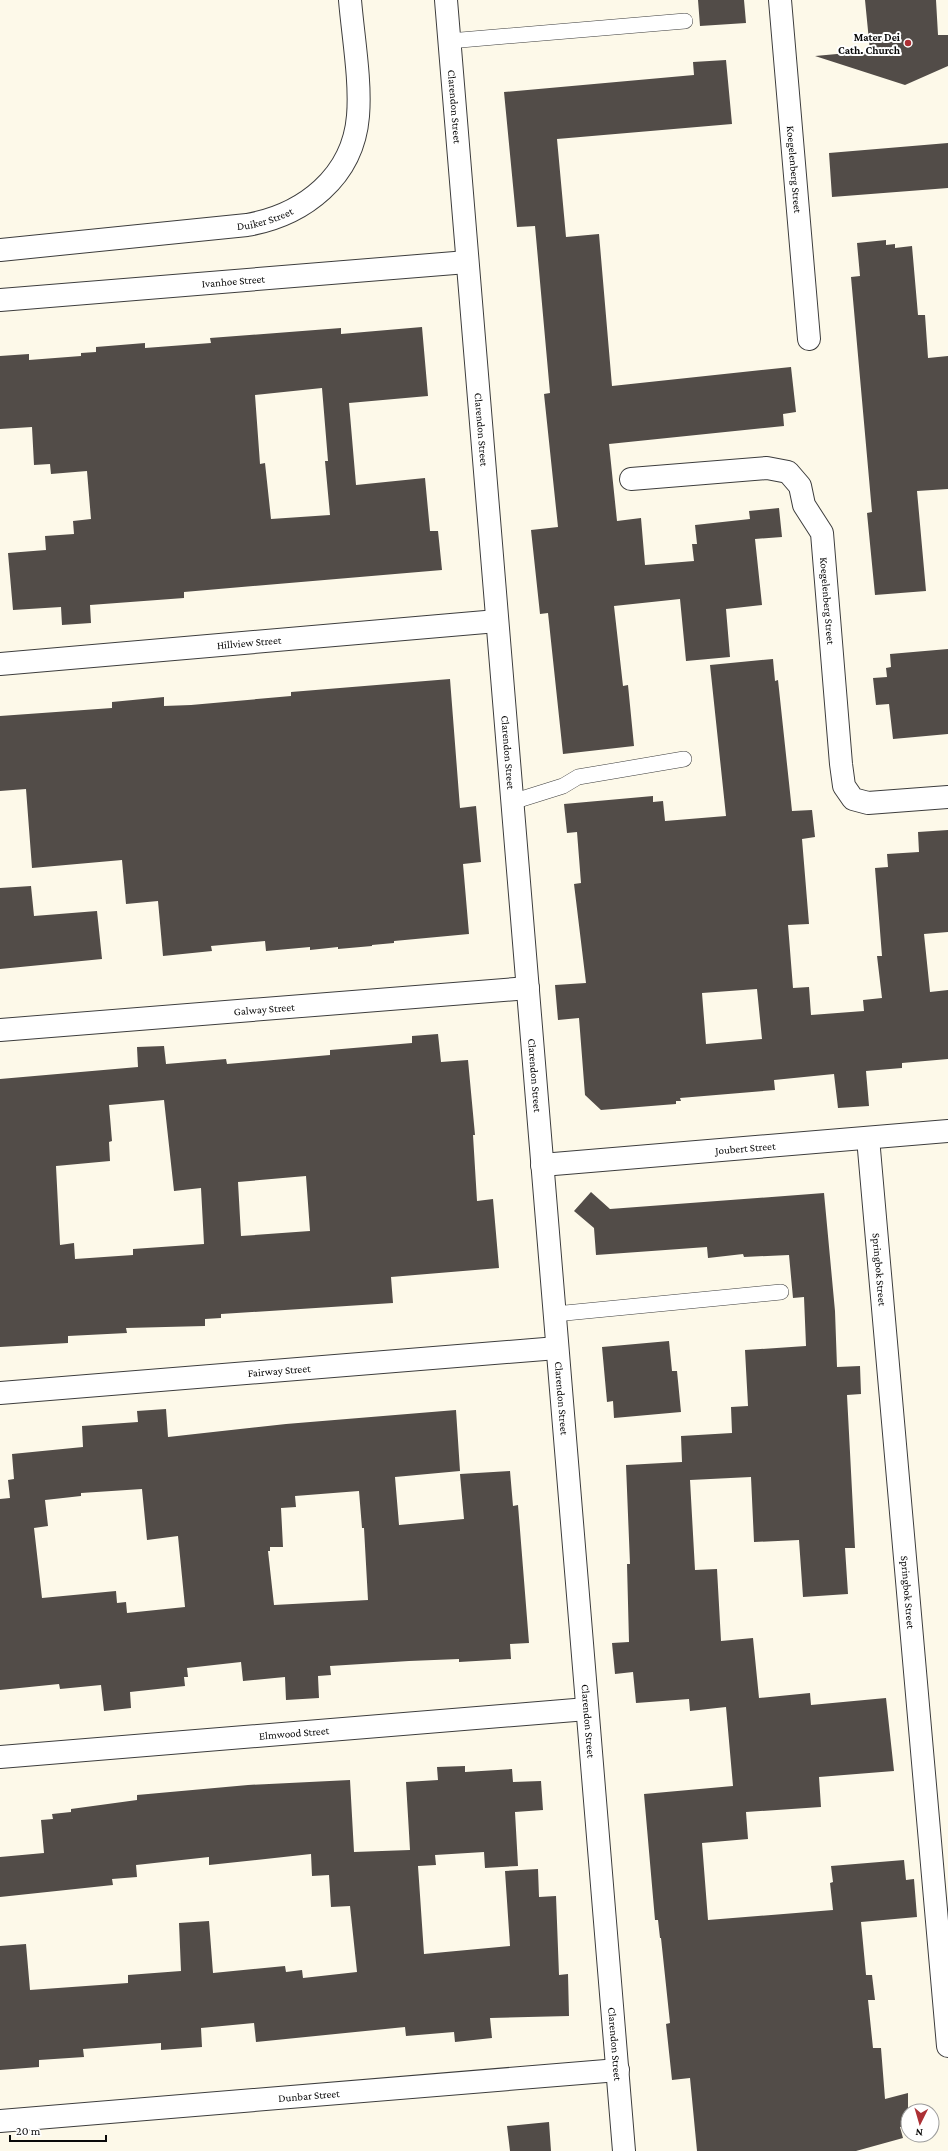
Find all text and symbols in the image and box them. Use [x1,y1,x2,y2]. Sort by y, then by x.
place label: Mater Dei Cath. Church [838,31,901,56]
marker: Mater Dei Cath. Church [903,38,913,48]
street label: Clarendon Street [446,69,464,144]
street label: Koegelenberg Street [785,125,804,214]
street label: Duiker Street [236,205,295,232]
street label: Ivanhoe Street [201,272,266,290]
street label: Clarendon Street [473,392,491,467]
street label: Koegelenberg Street [818,557,837,645]
street label: Hillview Street [216,634,282,651]
street label: Clarendon Street [499,715,517,790]
street label: Galway Street [233,1001,295,1017]
street label: Clarendon Street [526,1038,544,1113]
street label: Joubert Street [714,1139,776,1158]
street label: Springbok Street [870,1232,889,1307]
street label: Clarendon Street [553,1361,571,1436]
street label: Fairway Street [247,1362,311,1379]
street label: Springbok Street [898,1555,917,1630]
street label: Clarendon Street [579,1684,597,1759]
street label: Elmwood Street [258,1724,330,1742]
street label: Clarendon Street [606,2007,624,2082]
street label: Dunbar Street [278,2087,341,2104]
north arrow [900,2103,940,2143]
scale bar [10,2117,106,2143]
text: 20 m [16,2124,41,2138]
text: N [914,2127,923,2139]

